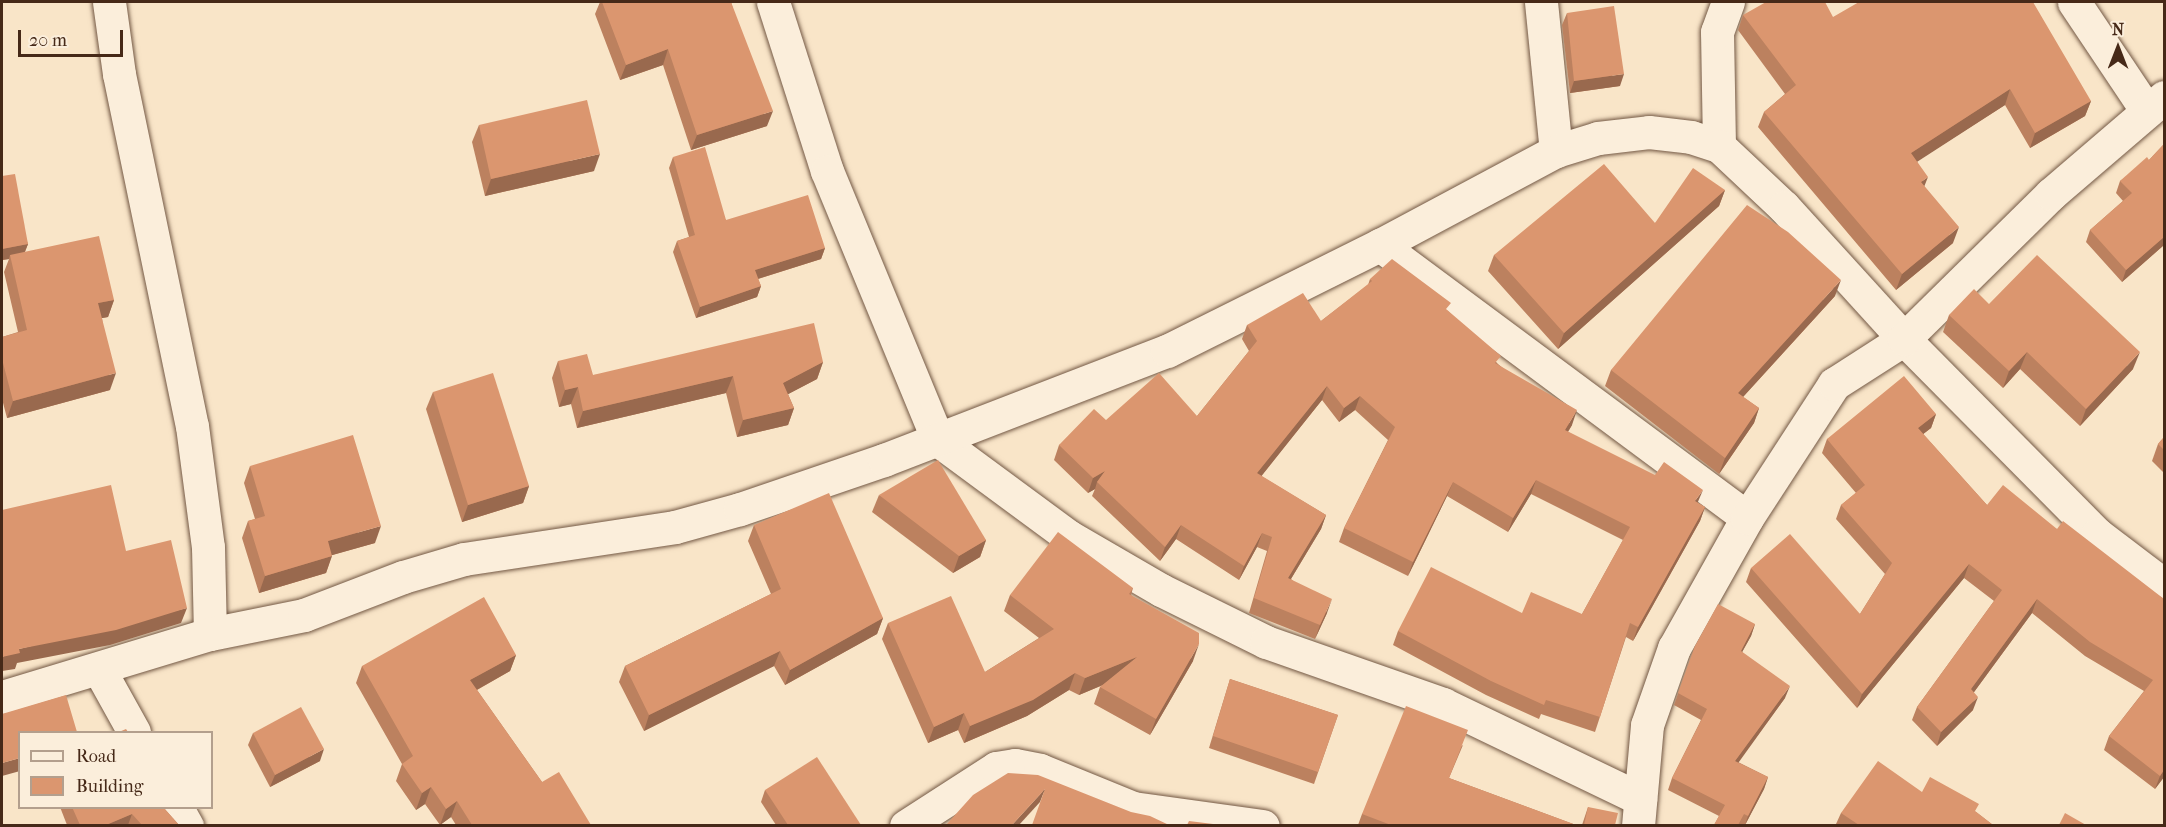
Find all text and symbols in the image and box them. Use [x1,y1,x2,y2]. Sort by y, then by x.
scale bar [21,18,126,56]
north arrow [2088,18,2148,78]
text: N [2112,20,2124,39]
text: 20 m [29,30,67,51]
legend [18,731,213,809]
text: Road [76,746,116,767]
text: Building [76,776,143,797]

